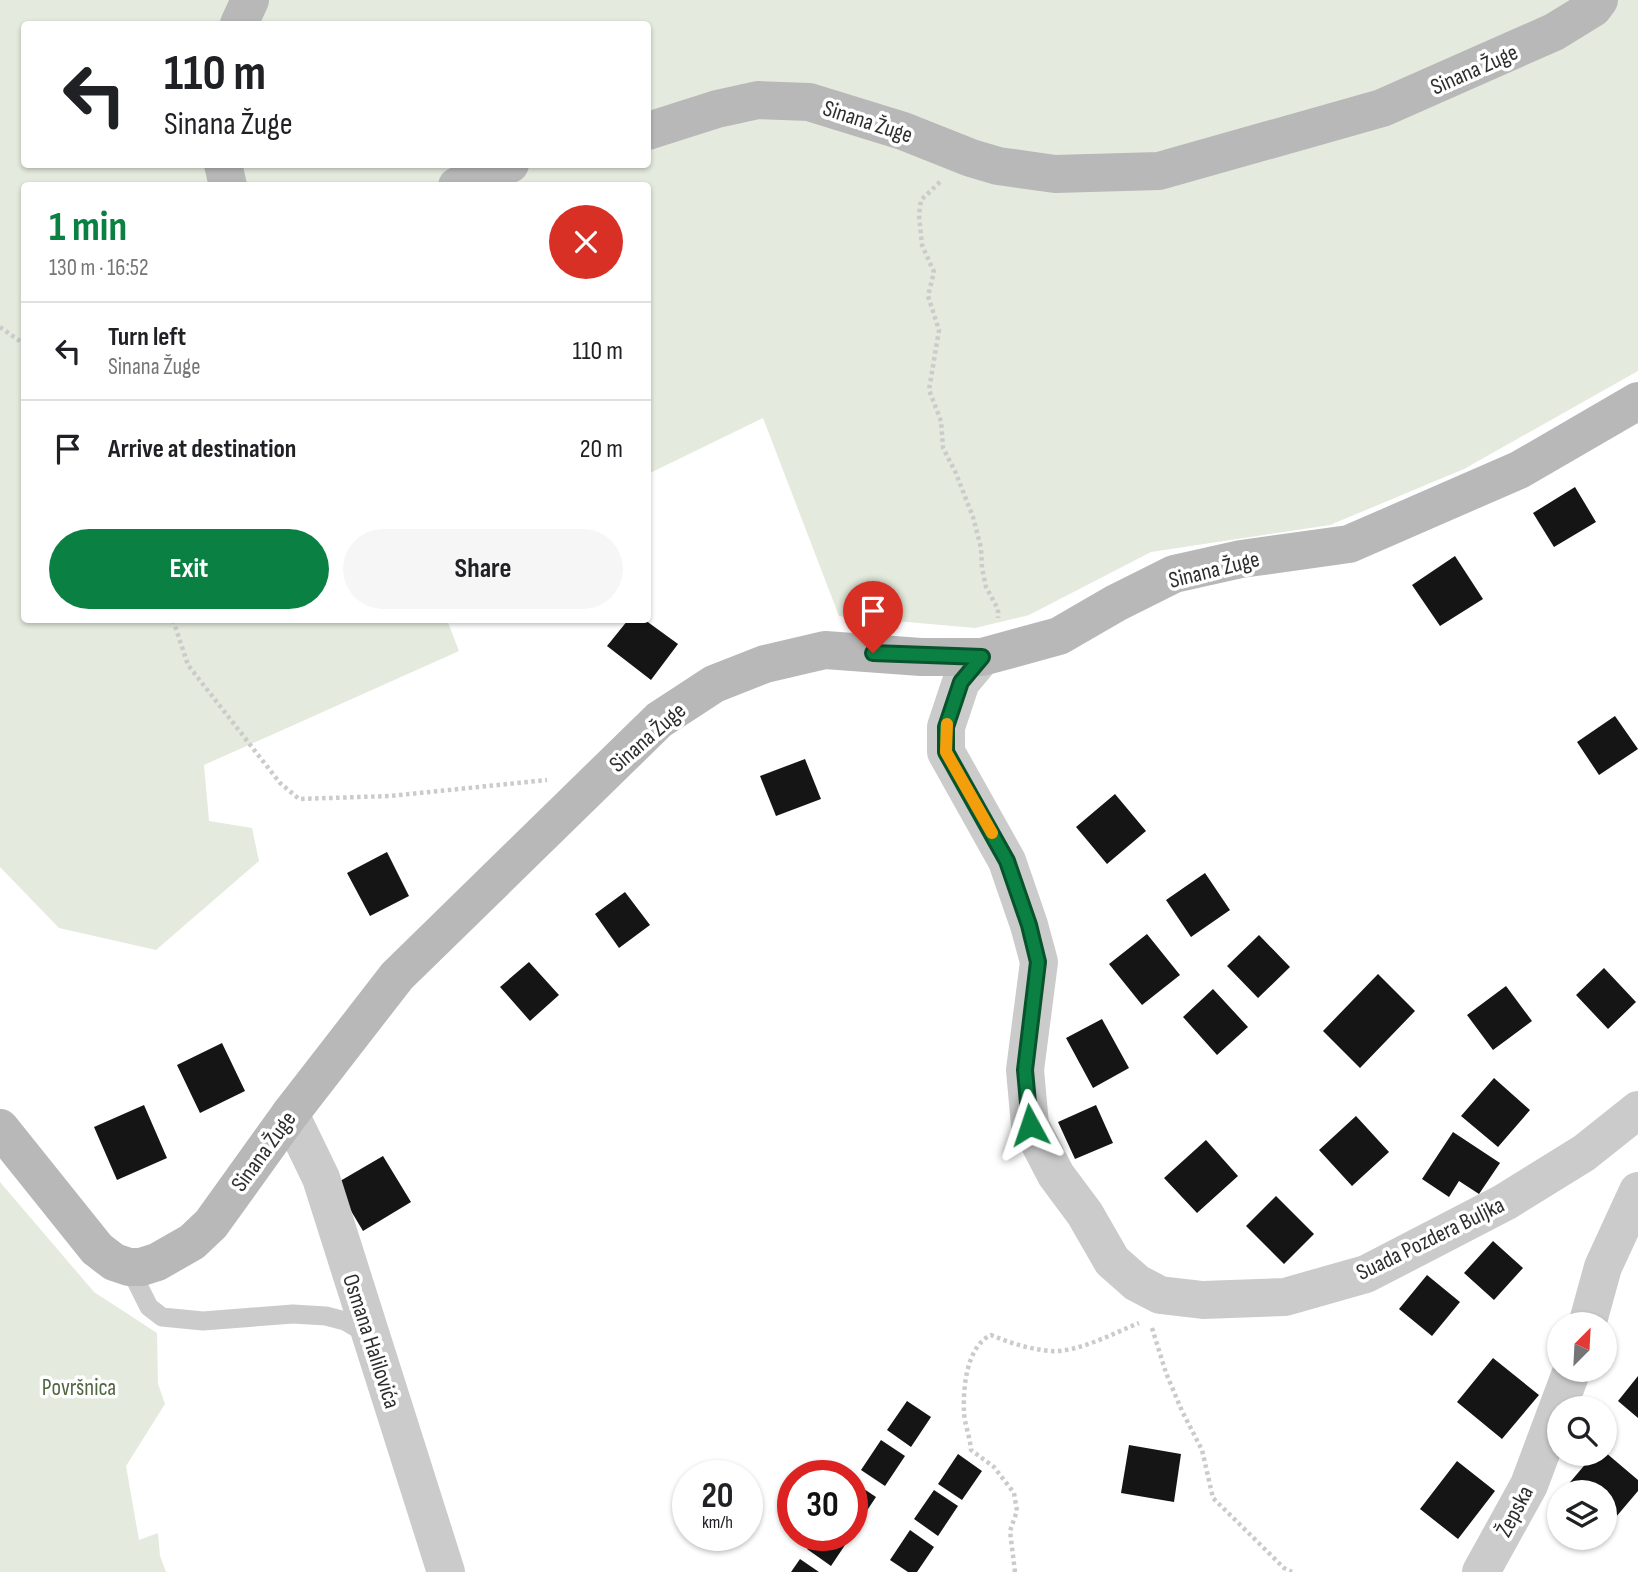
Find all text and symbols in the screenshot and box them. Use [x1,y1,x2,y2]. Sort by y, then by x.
street label: Sinana Žuge [1427,38,1522,101]
text: 110 m [164,45,266,104]
icon: left [49,49,140,140]
street label: Sinana Žuge [819,94,916,150]
text: Sinana Žuge [164,105,293,144]
text: 1 min [49,202,127,253]
button: close [549,205,623,279]
text: 130 m · 16:52 [49,254,148,282]
text: Turn left [108,322,186,353]
icon: left [49,332,87,370]
text: 110 m [572,336,623,367]
text: Sinana Žuge [108,353,200,381]
icon: arrive [49,430,87,468]
text: Arrive at destination [108,434,296,465]
text: 20 m [580,434,623,465]
button: Exit [49,529,329,609]
button: Share [343,529,623,609]
street label: Sinana Žuge [1166,545,1262,595]
pin [843,581,903,653]
icon: arrive [854,592,892,630]
street label: Sinana Žuge [604,697,692,779]
position arrow [993,1088,1067,1162]
street label: Sinana Žuge [225,1106,302,1197]
street label: Suada Pozdera Buljka [1352,1191,1509,1287]
street label: Osmana Halilovića [336,1271,406,1412]
north arrow [1547,1312,1617,1382]
map controls [1547,1312,1617,1550]
park label: Površnica [42,1374,116,1402]
button: search [1547,1396,1617,1466]
speed limit sign: 30 [777,1460,868,1551]
text: 20 [702,1475,734,1518]
button: layers [1547,1480,1617,1550]
street label: Žepska [1490,1481,1540,1542]
text: km/h [702,1512,733,1533]

